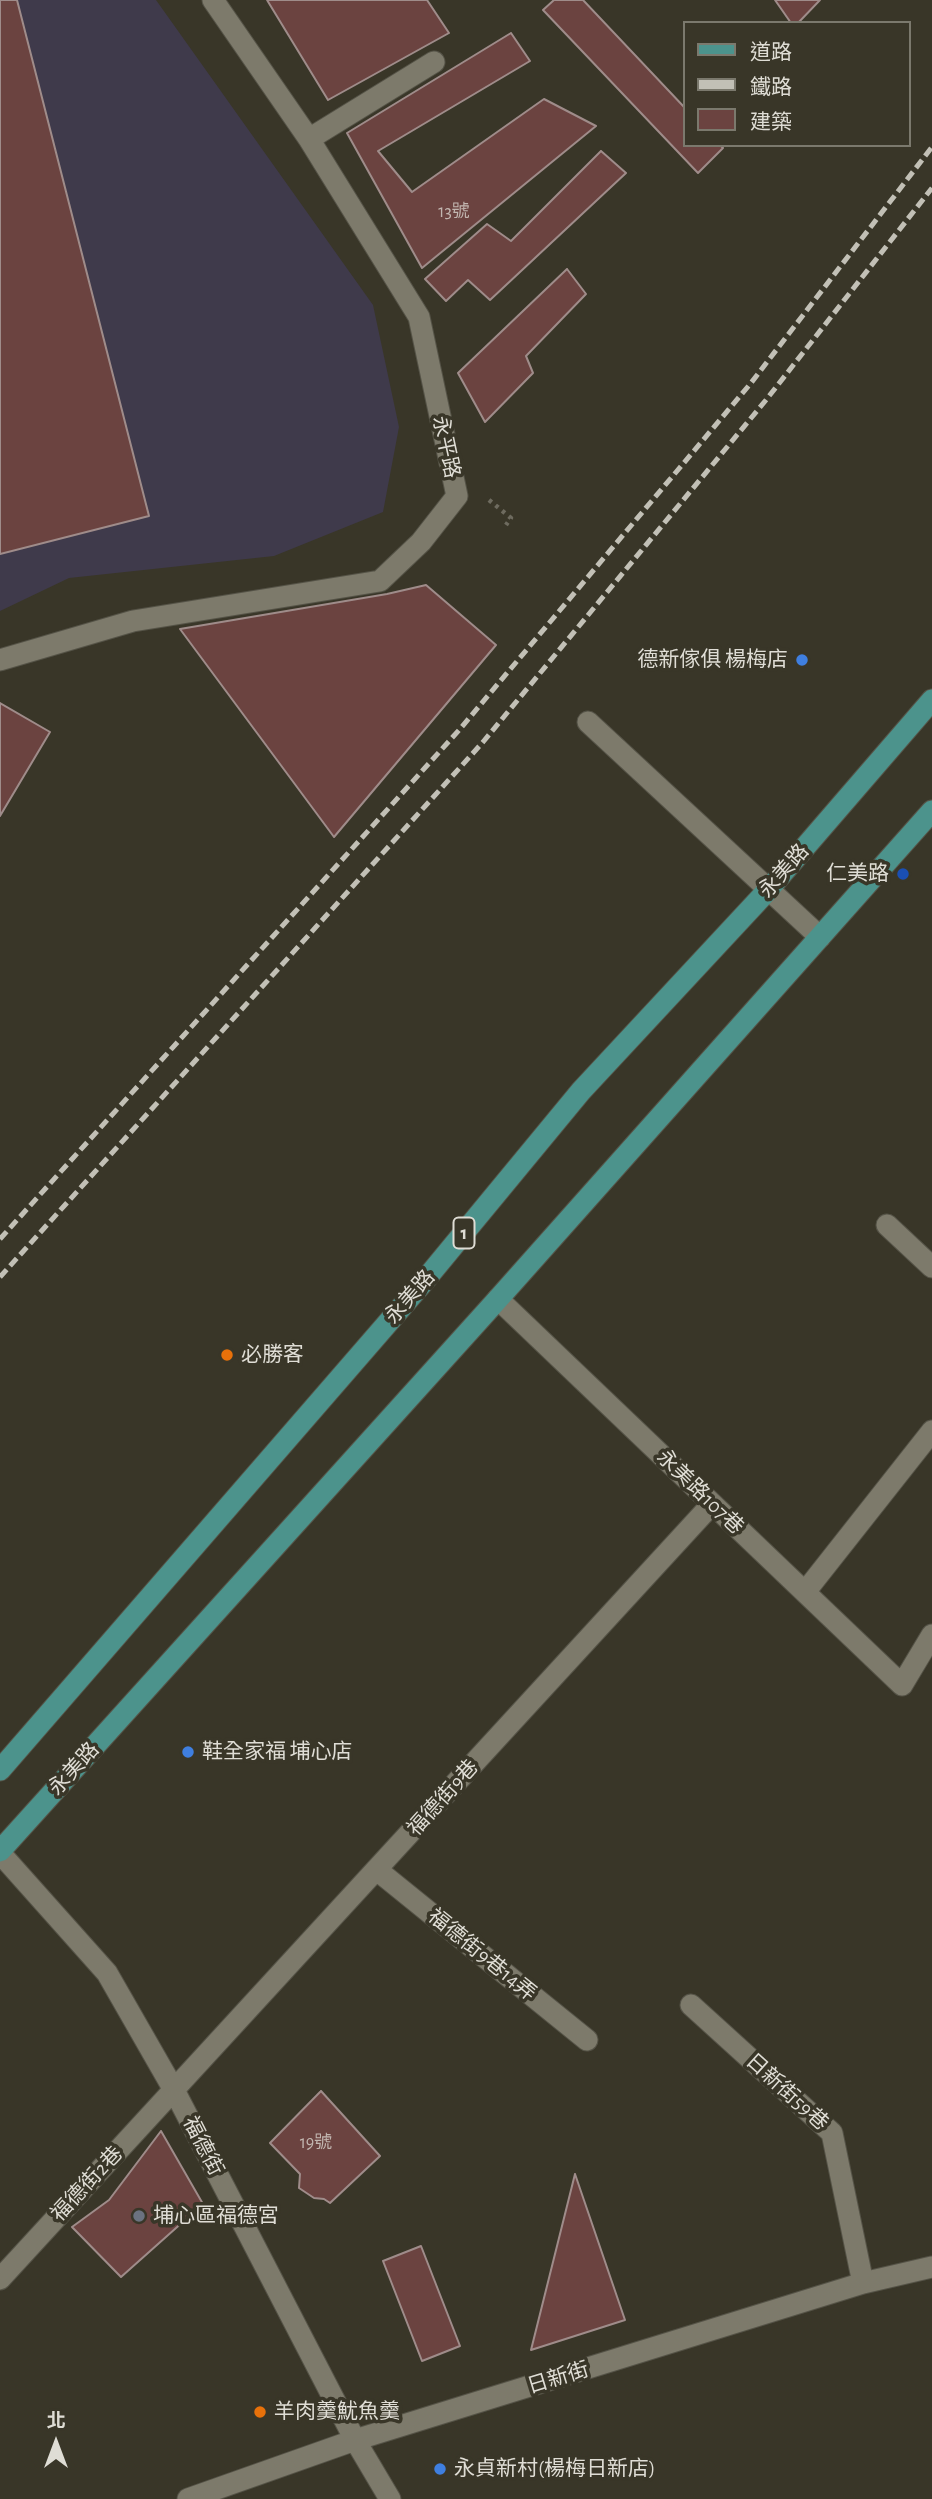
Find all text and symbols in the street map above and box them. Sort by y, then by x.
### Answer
legend [684,21,911,147]
text: 道路 [750,42,792,63]
text: 鐵路 [750,77,792,98]
text: 建築 [750,112,792,133]
house number: 13號 [438,201,470,223]
street label: 永平路 [427,414,465,480]
place label: 德新傢俱 楊梅店 [638,647,788,673]
marker: 德新傢俱 楊梅店 [794,652,810,668]
street label: 永美路 [754,839,814,903]
place label: 仁美路 [826,861,889,887]
marker: 仁美路 [895,866,911,882]
road number: 1 [454,1218,475,1248]
street label: 永美路 [380,1265,440,1329]
place label: 必勝客 [241,1342,304,1368]
marker: 必勝客 [219,1347,235,1363]
street label: 永美路107巷 [651,1444,749,1540]
street label: 永美路 [44,1737,104,1801]
place label: 鞋全家福 埔心店 [202,1739,352,1765]
marker: 鞋全家福 埔心店 [180,1744,196,1760]
street label: 福德街9巷 [402,1755,484,1841]
street label: 福德街9巷14弄 [423,1904,541,2006]
street label: 日新街59巷 [740,2048,834,2136]
street label: 福德街 [177,2112,229,2180]
house number: 19號 [300,2132,332,2154]
street label: 福德街2巷 [46,2141,128,2227]
place label: 埔心區福德宮 [153,2203,279,2229]
marker: 埔心區福德宮 [131,2208,147,2224]
street label: 日新街 [524,2357,592,2399]
place label: 羊肉羹魷魚羹 [274,2399,400,2425]
marker: 羊肉羹魷魚羹 [252,2404,268,2420]
north arrow [21,2408,91,2478]
text: 北 [46,2412,66,2431]
place label: 永貞新村(楊梅日新店) [454,2456,655,2482]
marker: 永貞新村(楊梅日新店) [432,2461,448,2477]

